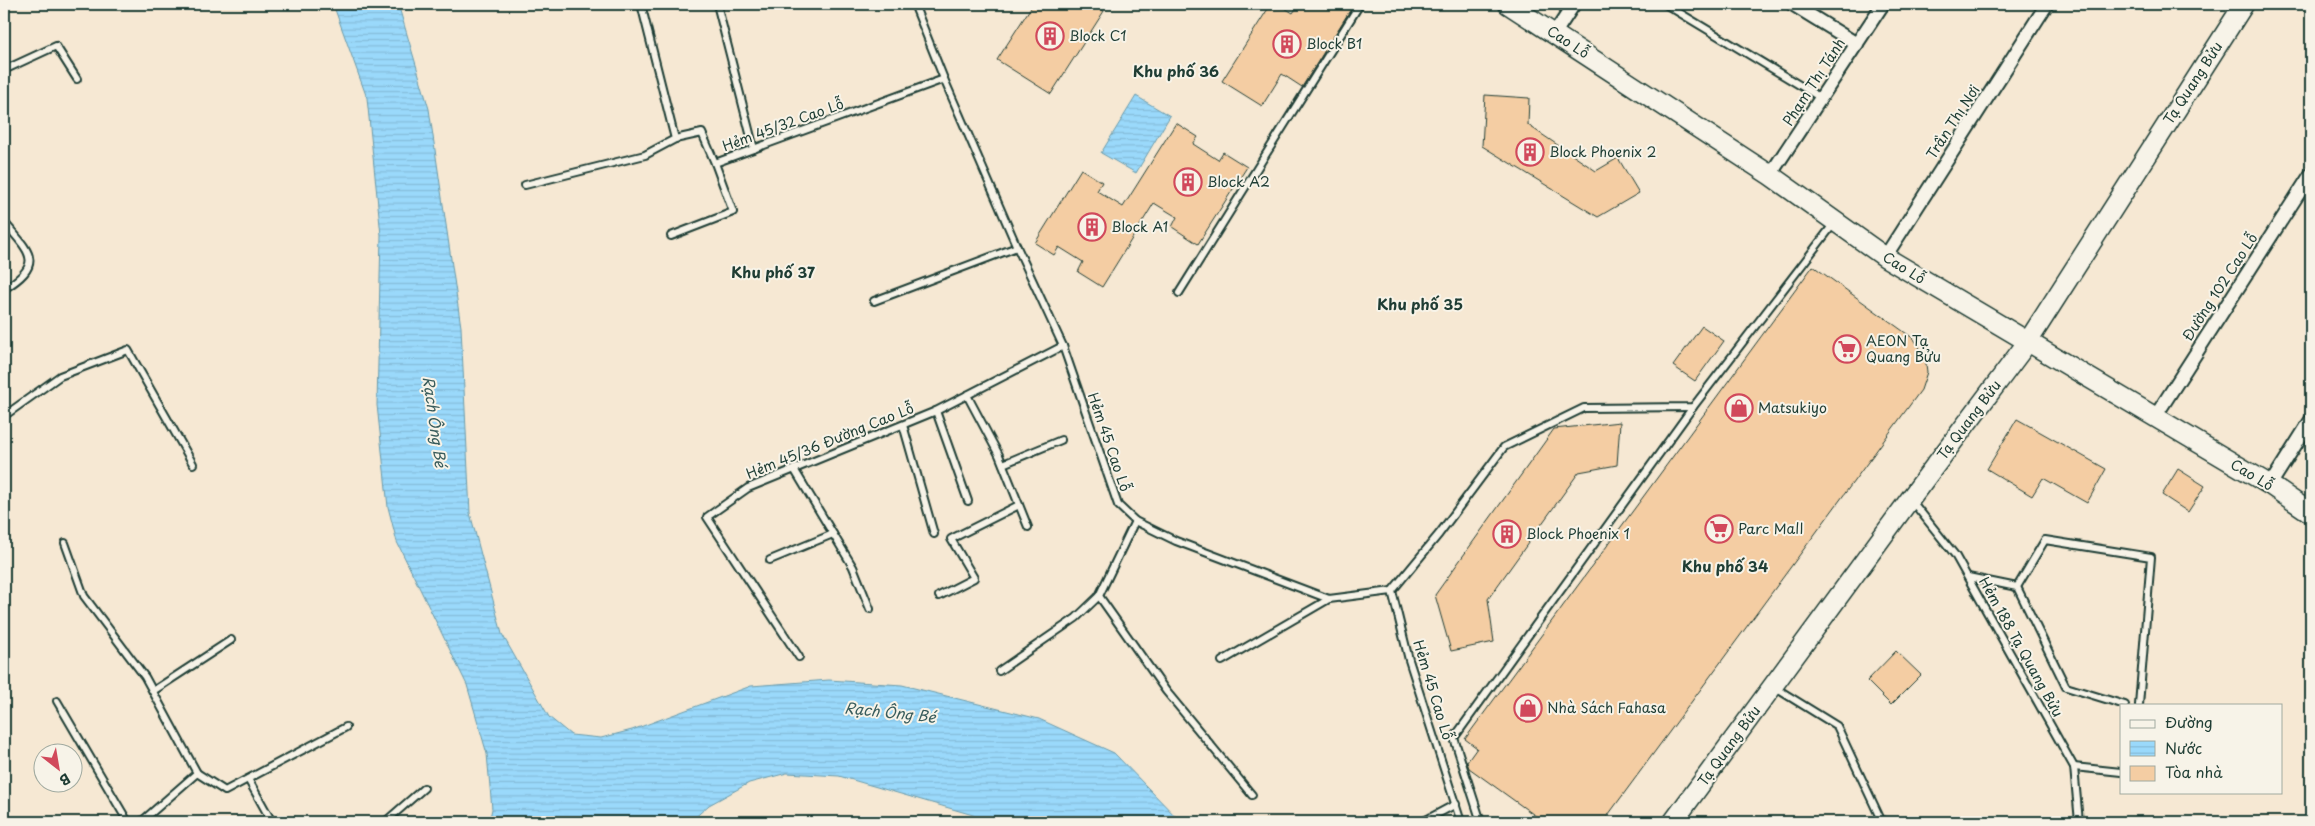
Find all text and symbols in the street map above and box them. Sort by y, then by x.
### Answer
street label: Cao Lỗ [1543,20,1594,63]
building icon: Block C1 [1035,21,1065,51]
place label: Block C1 [1069,25,1126,46]
building icon: Block B1 [1272,29,1302,59]
place label: Block B1 [1306,33,1362,54]
street label: Phạm Thị Tánh [1777,34,1850,130]
street label: Tạ Quang Bửu [2158,37,2227,128]
district label: Khu phố 36 [1133,59,1219,82]
street label: Trần Thị Nơi [1921,80,1985,163]
street label: Hẻm 45/32 Cao Lỗ [719,93,847,156]
building icon: Block Phoenix 2 [1515,137,1545,167]
place label: Block Phoenix 2 [1549,141,1656,162]
building icon: Block A2 [1173,167,1203,197]
place label: Block A2 [1207,171,1270,192]
building icon: Block A1 [1077,212,1107,242]
place label: Block A1 [1111,216,1168,237]
street label: Đường 102 Cao Lỗ [2177,229,2262,345]
street label: Cao Lỗ [1879,246,1930,289]
district label: Khu phố 37 [731,260,815,283]
district label: Khu phố 35 [1377,292,1463,315]
place label: AEON Tạ Quang Bửu [1866,330,1941,367]
supermarket icon: AEON Tạ Quang Bửu [1832,334,1862,364]
water label: Rạch Ông Bé [418,375,454,471]
street label: Tạ Quang Bửu [1932,375,2006,464]
street label: Hẻm 45 Cao Lỗ [1083,390,1136,494]
shop icon: Matsukiyo [1724,393,1754,423]
street label: Hẻm 45/36 Đường Cao Lỗ [743,397,917,484]
place label: Matsukiyo [1758,397,1827,418]
street label: Cao Lỗ [2227,454,2278,496]
supermarket icon: Parc Mall [1704,514,1734,544]
place label: Parc Mall [1738,518,1803,539]
building icon: Block Phoenix 1 [1492,519,1522,549]
place label: Block Phoenix 1 [1526,523,1630,544]
district label: Khu phố 34 [1682,554,1768,577]
street label: Hẻm 188 Tạ Quang Bửu [1974,573,2069,721]
street label: Hẻm 45 Cao Lỗ [1408,637,1459,743]
shop icon: Nhà Sách Fahasa [1513,693,1543,723]
water label: Rạch Ông Bé [843,695,939,728]
place label: Nhà Sách Fahasa [1547,697,1666,718]
street label: Tạ Quang Bửu [1692,701,1765,790]
legend [2120,704,2282,794]
text: Đường [2165,710,2213,733]
text: Nước [2165,736,2202,759]
north arrow [32,744,82,794]
text: Tòa nhà [2165,760,2223,783]
text: B [55,768,74,791]

